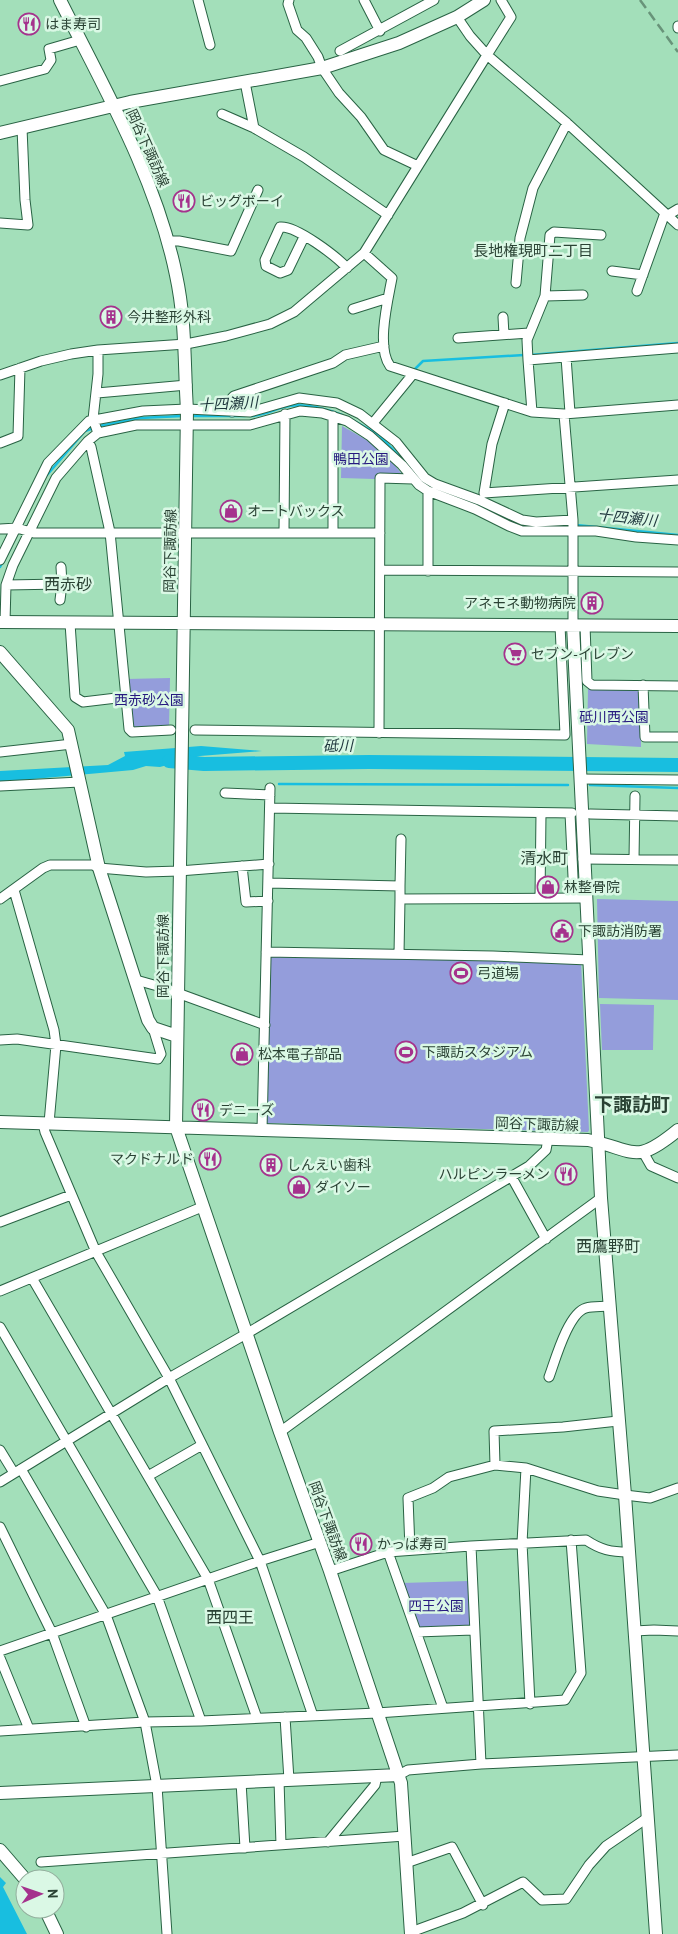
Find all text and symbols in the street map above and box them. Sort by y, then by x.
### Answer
restaurant icon: はま寿司 [17,12,41,36]
place label: はま寿司 [45,15,101,33]
street label: 岡谷下諏訪線 [123,106,173,190]
restaurant icon: ビッグボーイ [172,189,196,213]
place label: ビッグボーイ [200,192,284,210]
district label: 長地権現町二丁目 [473,241,593,260]
building icon: 今井整形外科 [99,305,123,329]
place label: 今井整形外科 [127,308,211,326]
water label: 十四瀬川 [198,392,260,415]
park label: 鴨田公園 [333,450,389,468]
shop icon: オートバックス [219,499,243,523]
place label: オートバックス [247,502,345,520]
water label: 十四瀬川 [596,505,660,530]
street label: 岡谷下諏訪線 [160,509,180,593]
district label: 西赤砂 [44,574,92,594]
building icon: アネモネ動物病院 [580,591,604,615]
place label: アネモネ動物病院 [464,594,576,612]
supermarket icon: セブン-イレブン [503,642,527,666]
place label: セブン-イレブン [531,645,634,663]
park label: 西赤砂公園 [114,691,184,709]
park label: 砥川西公園 [579,708,649,726]
water label: 砥川 [323,736,355,755]
district label: 清水町 [520,848,568,868]
shop icon: 林整骨院 [536,875,560,899]
place label: 林整骨院 [564,878,620,896]
street label: 岡谷下諏訪線 [154,914,172,998]
public building icon: 下諏訪消防署 [550,919,574,943]
place label: 下諏訪消防署 [578,922,662,940]
sports icon: 弓道場 [449,961,473,985]
place label: 弓道場 [477,964,519,982]
sports icon: 下諏訪スタジアム [394,1040,418,1064]
shop icon: 松本電子部品 [230,1042,254,1066]
place label: 下諏訪スタジアム [422,1043,533,1061]
place label: 松本電子部品 [258,1045,342,1063]
district label: 下諏訪町 [594,1092,670,1116]
restaurant icon: デニーズ [191,1098,215,1122]
place label: デニーズ [219,1101,274,1119]
street label: 岡谷下諏訪線 [495,1114,579,1134]
restaurant icon: マクドナルド [198,1147,222,1171]
place label: マクドナルド [110,1150,194,1168]
building icon: しんえい歯科 [259,1153,283,1177]
place label: しんえい歯科 [287,1156,371,1174]
restaurant icon: ハルピンラーメン [554,1162,578,1186]
place label: ハルピンラーメン [439,1165,550,1183]
shop icon: ダイソー [287,1175,311,1199]
place label: ダイソー [315,1178,371,1196]
district label: 西鷹野町 [576,1236,640,1256]
street label: 岡谷下諏訪線 [305,1478,351,1564]
restaurant icon: かっぱ寿司 [349,1532,373,1556]
place label: かっぱ寿司 [377,1535,447,1553]
park label: 四王公園 [408,1597,464,1615]
district label: 西四王 [206,1607,254,1627]
north arrow [15,1869,65,1919]
text: N [44,1889,62,1898]

